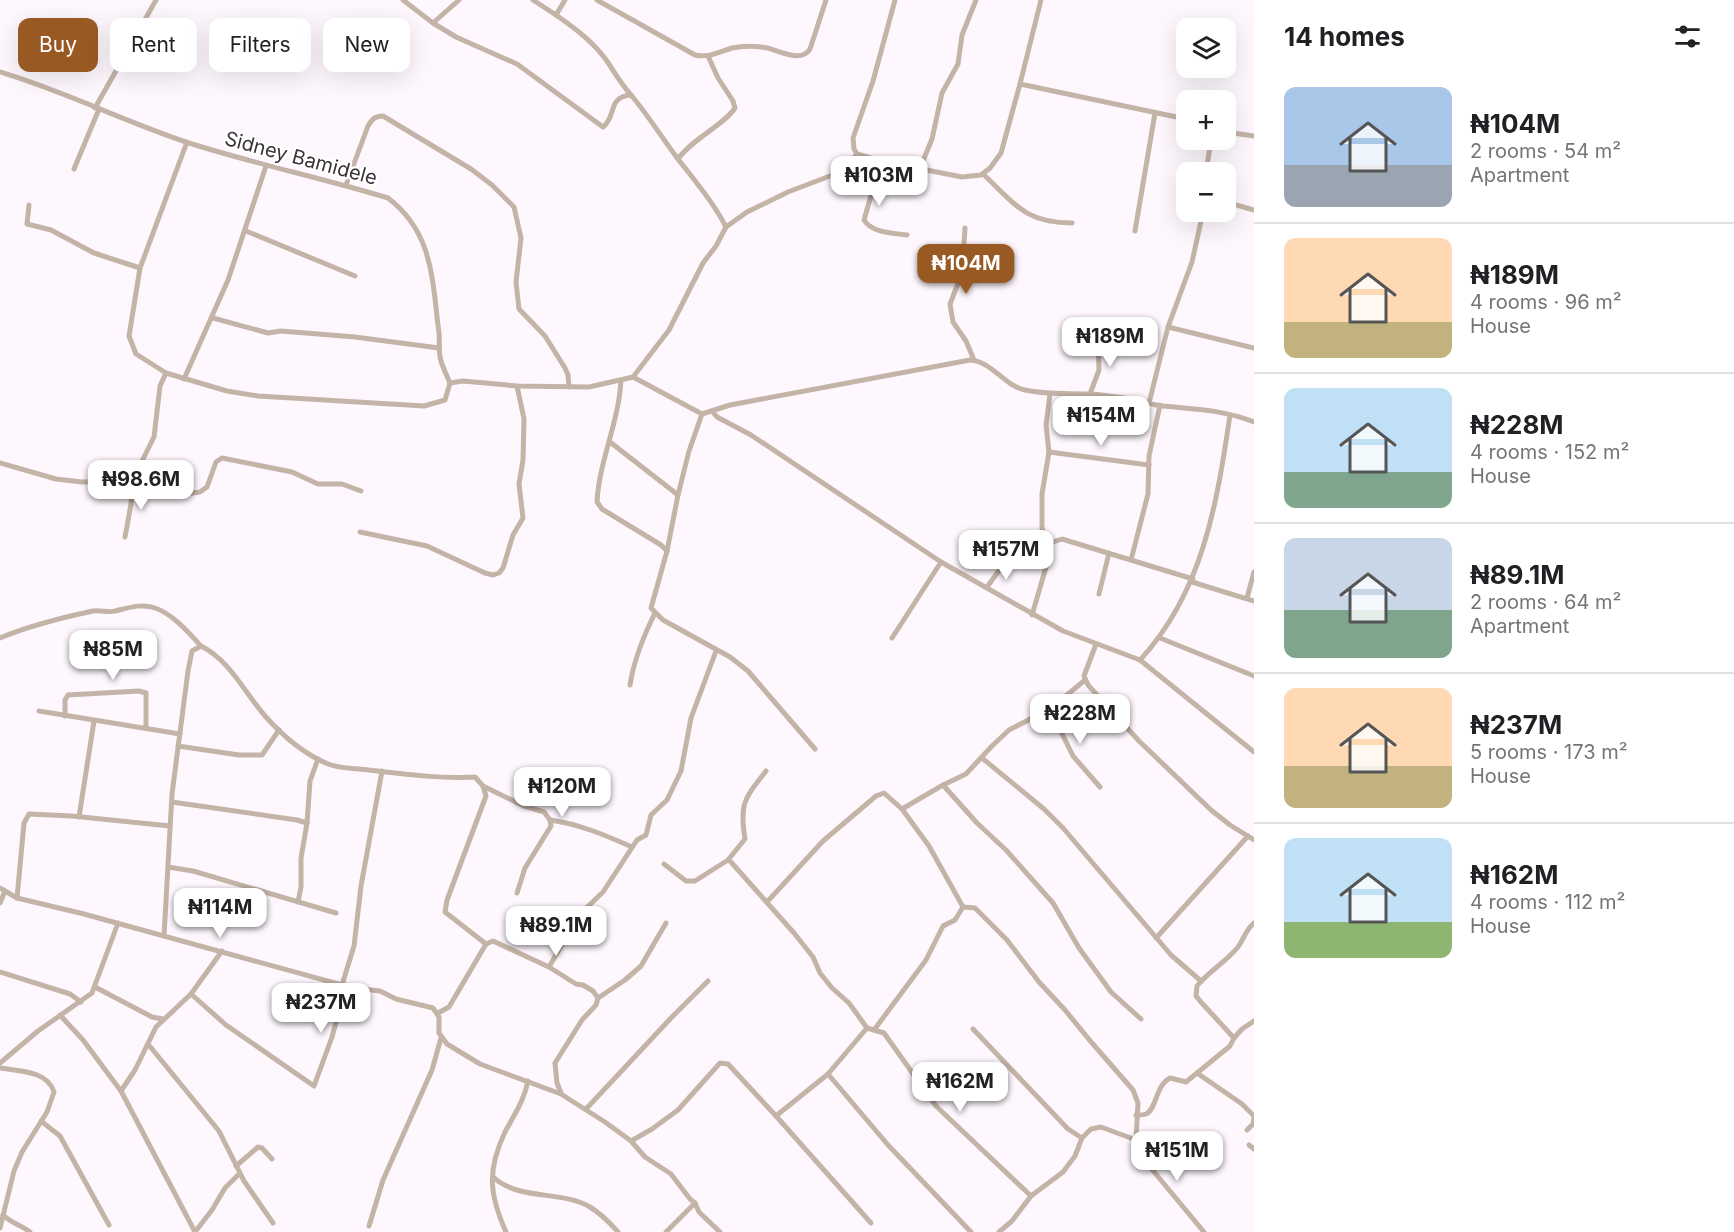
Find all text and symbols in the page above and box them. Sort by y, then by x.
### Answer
chip: Buy [18,18,98,72]
chip: Rent [110,18,197,72]
chip: Filters [209,18,311,72]
chip: New [323,18,410,72]
map controls [1176,18,1236,222]
button: layers [1176,18,1236,78]
icon: filters [1671,20,1704,53]
text: 14 homes [1284,21,1405,52]
button: + [1176,90,1236,150]
text: ₦104M [1470,108,1560,139]
icon: home [1332,111,1404,183]
street label: Sidney Bamidele [222,126,380,190]
text: 2 rooms · 54 m² [1470,139,1621,163]
pin: ₦103M [837,156,921,207]
button: − [1176,162,1236,222]
text: ₦103M [845,163,913,187]
text: Apartment [1470,163,1569,187]
pin: ₦104M [924,244,1008,295]
text: ₦104M [931,251,1001,275]
text: ₦189M [1470,259,1559,290]
icon: home [1332,262,1404,334]
text: 4 rooms · 96 m² [1470,290,1622,314]
text: House [1470,314,1531,338]
pin: ₦189M [1068,317,1152,368]
text: ₦189M [1076,324,1144,348]
pin: ₦154M [1059,396,1143,447]
text: ₦154M [1067,403,1135,427]
text: ₦228M [1470,409,1564,440]
icon: home [1332,412,1404,484]
text: 4 rooms · 152 m² [1470,440,1629,464]
pin: ₦98.6M [92,460,190,511]
text: House [1470,464,1531,488]
text: ₦98.6M [102,467,180,491]
pin: ₦157M [964,530,1048,581]
text: ₦157M [973,537,1039,561]
text: ₦89.1M [1470,559,1565,590]
icon: home [1332,562,1404,634]
text: 2 rooms · 64 m² [1470,590,1621,614]
text: Apartment [1470,614,1569,638]
pin: ₦85M [77,630,149,681]
text: ₦85M [83,637,143,661]
pin: ₦228M [1038,694,1122,745]
text: ₦228M [1044,701,1116,725]
text: ₦237M [1470,709,1562,740]
icon: home [1332,712,1404,784]
text: 5 rooms · 173 m² [1470,740,1628,764]
text: House [1470,764,1531,788]
pin: ₦120M [520,767,604,818]
text: ₦120M [528,774,596,798]
text: ₦162M [1470,859,1558,890]
icon: home [1332,862,1404,934]
pin: ₦114M [178,888,262,939]
text: 4 rooms · 112 m² [1470,890,1625,914]
text: ₦114M [188,895,252,919]
pin: ₦89.1M [507,906,605,957]
text: ₦89.1M [520,913,592,937]
text: House [1470,914,1531,938]
pin: ₦237M [279,983,363,1034]
text: ₦237M [286,990,356,1014]
pin: ₦162M [918,1062,1002,1113]
text: ₦162M [926,1069,994,1093]
pin: ₦151M [1135,1131,1219,1182]
text: ₦151M [1145,1138,1209,1162]

